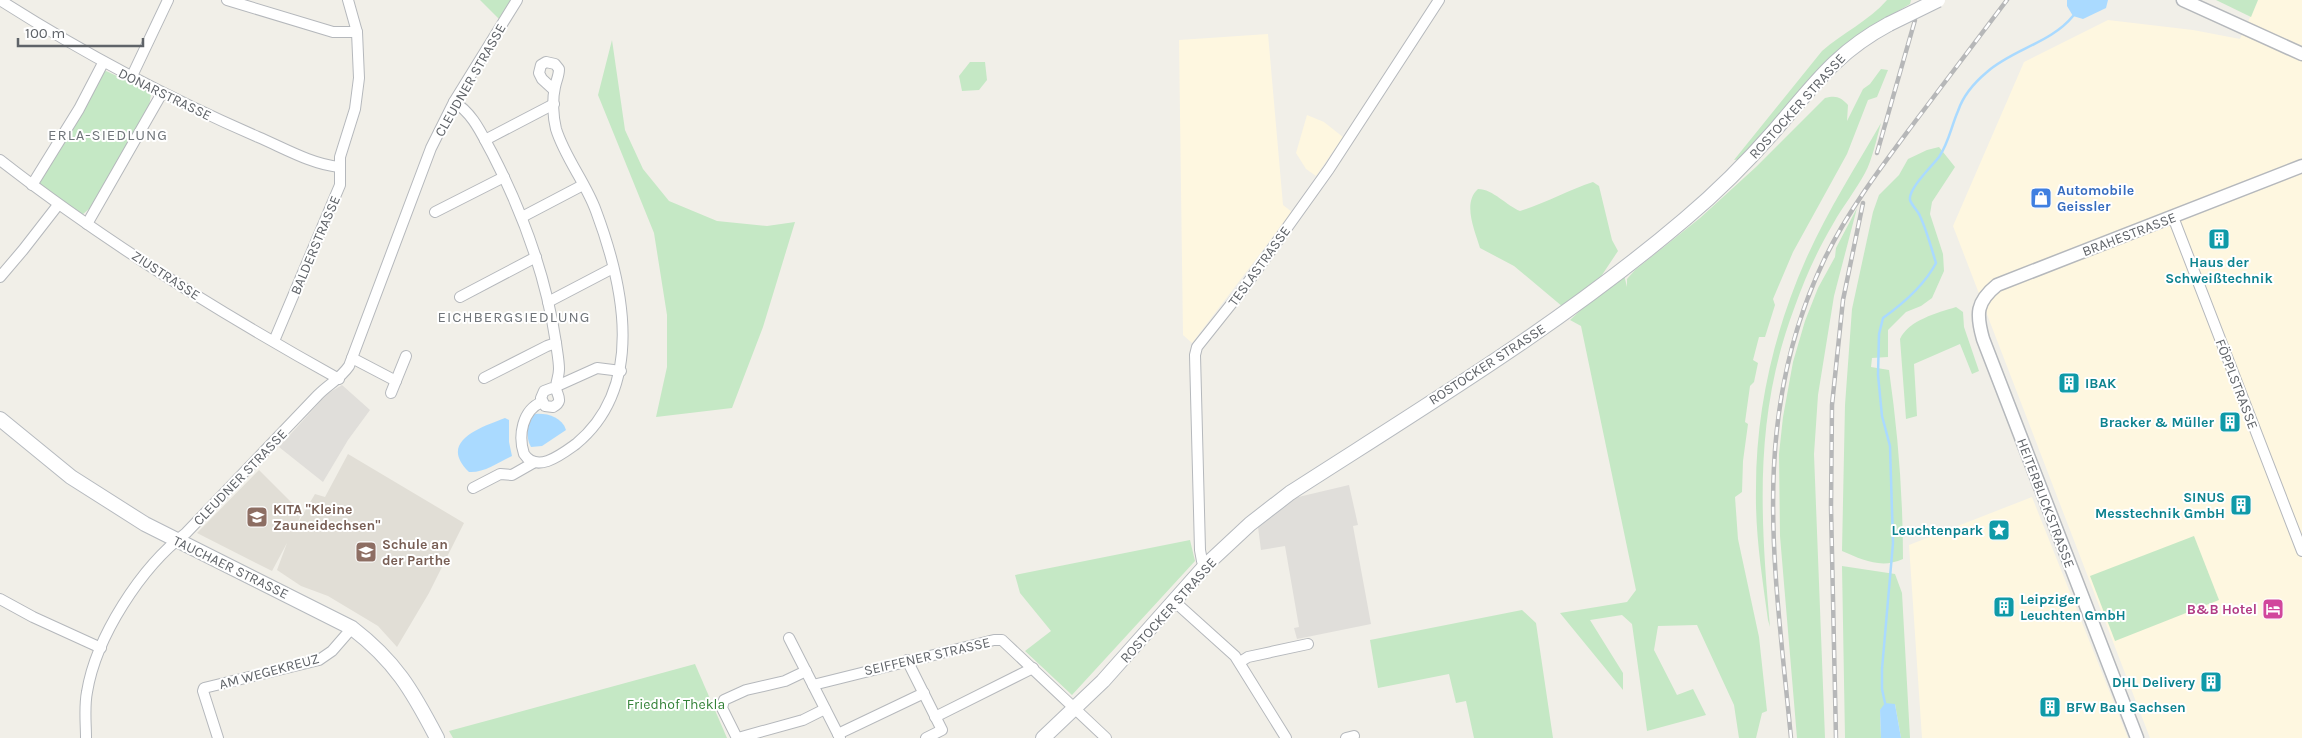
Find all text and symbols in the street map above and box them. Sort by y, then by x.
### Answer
scale bar [18,15,142,47]
street label: CLEUDNER STRASSE [431,21,510,140]
text: 100 m [25,24,65,42]
street label: ROSTOCKER STRASSE [1746,50,1849,163]
street label: DONARSTRASSE [116,65,214,124]
district label: ERLA-SIEDLUNG [48,126,168,144]
place label: Automobile Geissler [2057,182,2134,215]
shop icon: Automobile Geissler [2029,186,2053,210]
street label: BALDERSTRASSE [287,193,344,297]
street label: BRAHESTRASSE [2080,209,2179,260]
street label: TESLASTRASSE [1225,223,1294,310]
building icon: Haus der Schweißtechnik [2207,227,2231,251]
street label: ZIUSTRASSE [128,247,203,304]
place label: Haus der Schweißtechnik [2165,254,2273,287]
district label: EICHBERGSIEDLUNG [438,308,590,326]
street label: ROSTOCKER STRASSE [1426,320,1549,409]
street label: FÖPPLSTRASSE [2212,337,2262,432]
building icon: IBAK [2057,371,2081,395]
place label: IBAK [2085,375,2117,392]
building icon: Bracker & Müller [2218,410,2242,434]
place label: Bracker & Müller [2100,414,2215,431]
street label: CLEUDNER STRASSE [190,426,291,529]
street label: HEITERBLICKSTRASSE [2013,436,2078,571]
place label: SINUS Messtechnik GmbH [2095,489,2225,522]
building icon: SINUS Messtechnik GmbH [2229,493,2253,517]
place label: KITA "Kleine Zauneidechsen" [273,501,381,534]
school or university icon: KITA "Kleine Zauneidechsen" [245,505,269,529]
place icon: Leuchtenpark [1987,518,2011,542]
place label: Leuchtenpark [1892,522,1984,539]
street label: TAUCHAER STRASSE [170,532,291,603]
place label: Schule an der Parthe [382,536,451,569]
school or university icon: Schule an der Parthe [354,540,378,564]
street label: ROSTOCKER STRASSE [1117,554,1220,667]
place label: Leipziger Leuchten GmbH [2020,591,2126,624]
building icon: Leipziger Leuchten GmbH [1992,595,2016,619]
hotel icon: B&B Hotel [2261,597,2285,621]
place label: B&B Hotel [2187,601,2257,618]
street label: SEIFFENER STRASSE [862,634,992,679]
street label: AM WEGEKREUZ [217,650,321,693]
building icon: DHL Delivery [2199,670,2223,694]
place label: DHL Delivery [2112,674,2195,691]
building icon: BFW Bau Sachsen [2038,695,2062,719]
park label: Friedhof Thekla [627,696,725,713]
place label: BFW Bau Sachsen [2066,699,2186,716]

